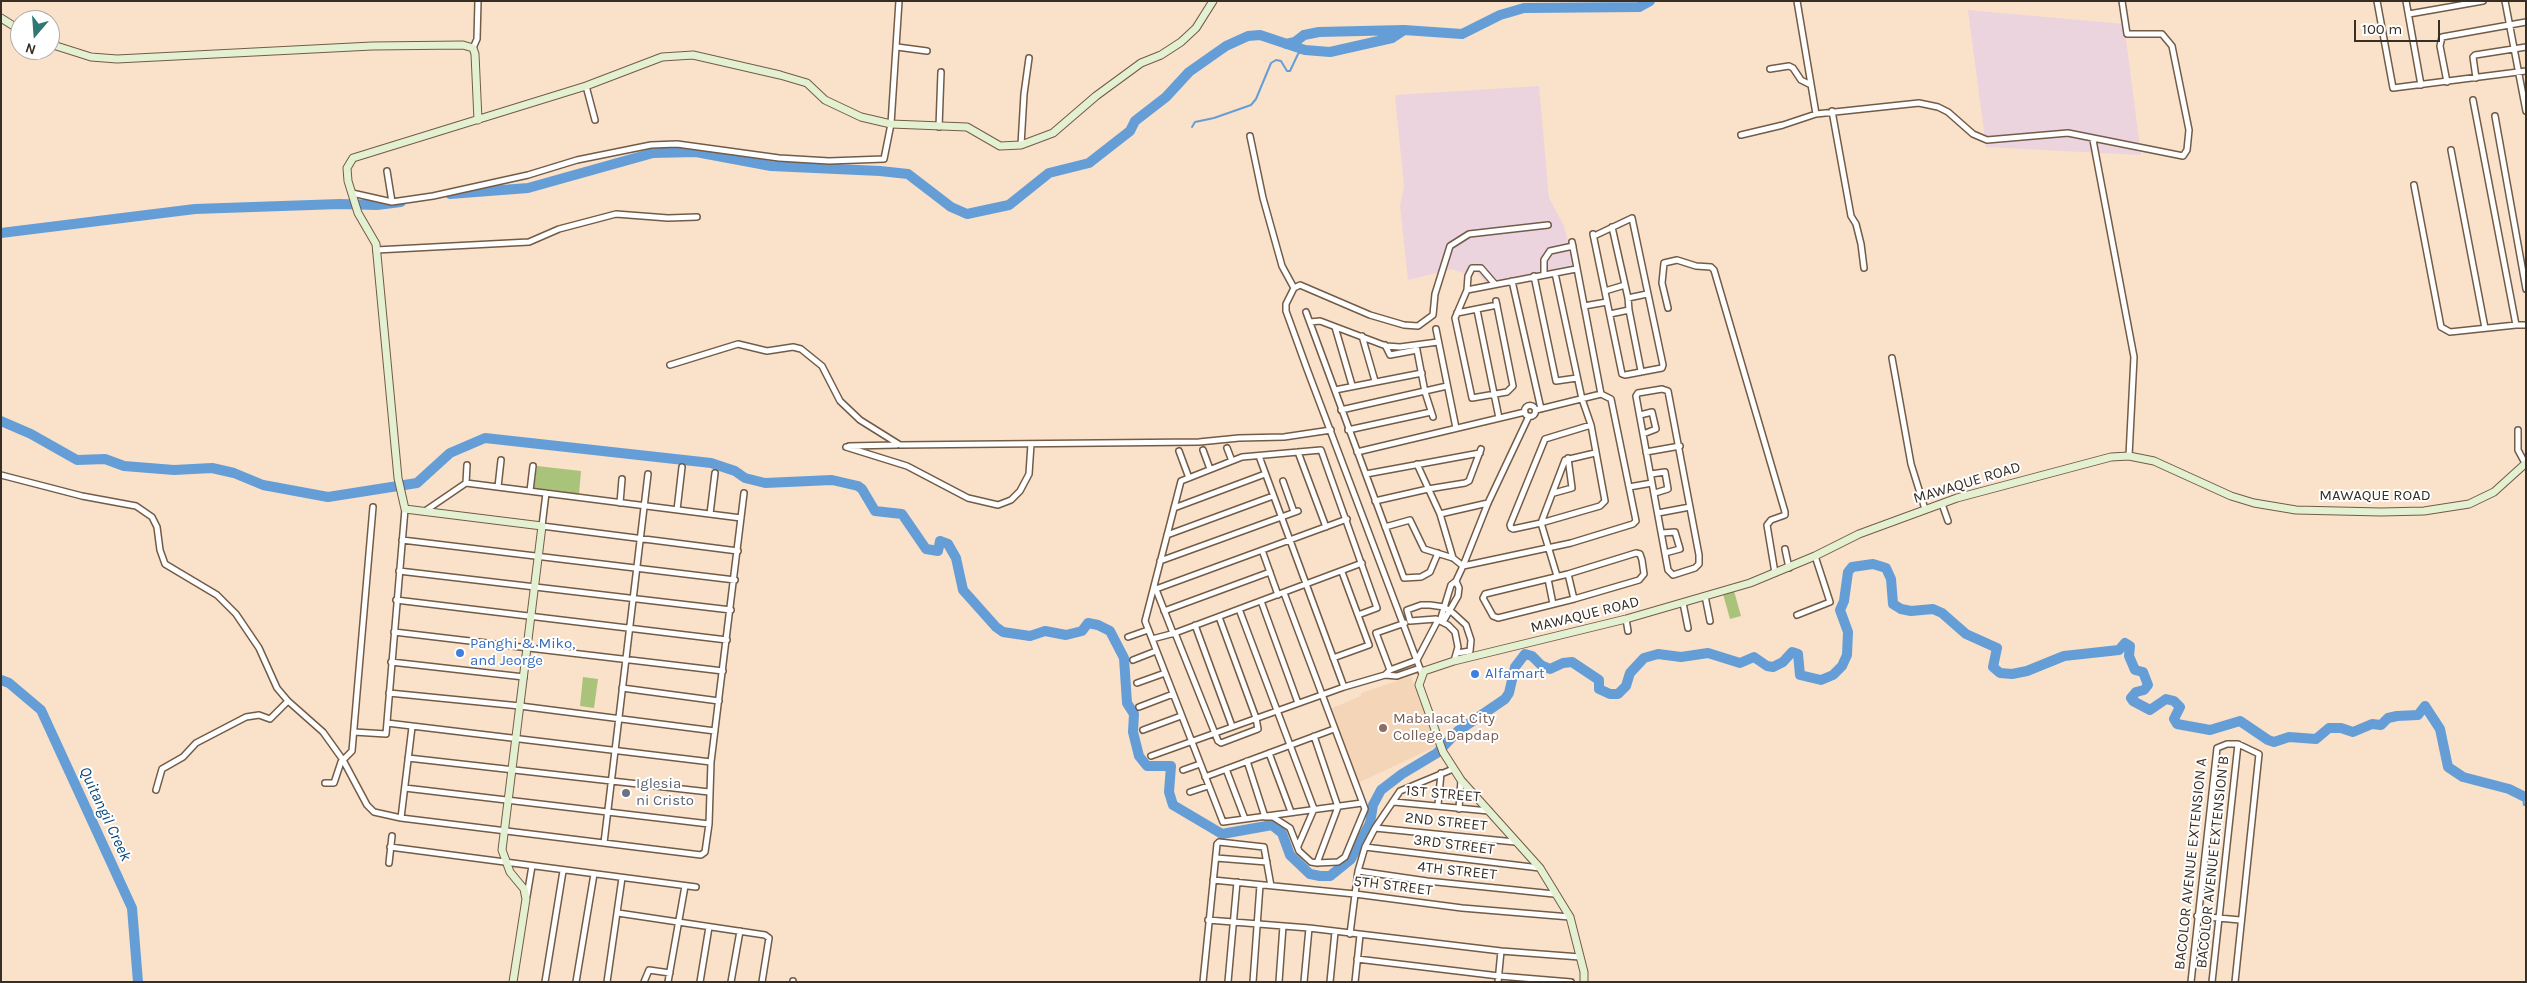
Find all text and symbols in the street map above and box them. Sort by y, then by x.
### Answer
north arrow [10,10,60,60]
scale bar [2357,10,2443,42]
text: 100 m [2362,20,2402,38]
text: N [23,39,38,58]
street label: MAWAQUE ROAD [1911,458,2023,508]
street label: MAWAQUE ROAD [2319,487,2431,505]
street label: MAWAQUE ROAD [1529,593,1641,637]
place label: Panghi & Miko, and Jeorge [470,635,575,670]
marker: Panghi & Miko, and Jeorge [454,647,466,659]
place label: Alfamart [1485,665,1545,683]
marker: Alfamart [1469,668,1481,680]
place label: Mabalacat City College Dapdap [1393,710,1499,745]
marker: Mabalacat City College Dapdap [1377,722,1389,734]
street label: BACOLOR AVENUE EXTENSION B [2193,755,2233,969]
street label: BACOLOR AVENUE EXTENSION A [2171,757,2211,971]
water label: Quitangil Creek [75,764,135,864]
place label: Iglesia ni Cristo [636,775,694,810]
street label: 1ST STREET [1405,782,1481,806]
marker: Iglesia ni Cristo [620,787,632,799]
street label: 2ND STREET [1404,809,1488,835]
street label: 3RD STREET [1412,831,1496,859]
street label: 4TH STREET [1416,858,1498,884]
street label: 5TH STREET [1352,872,1434,900]

